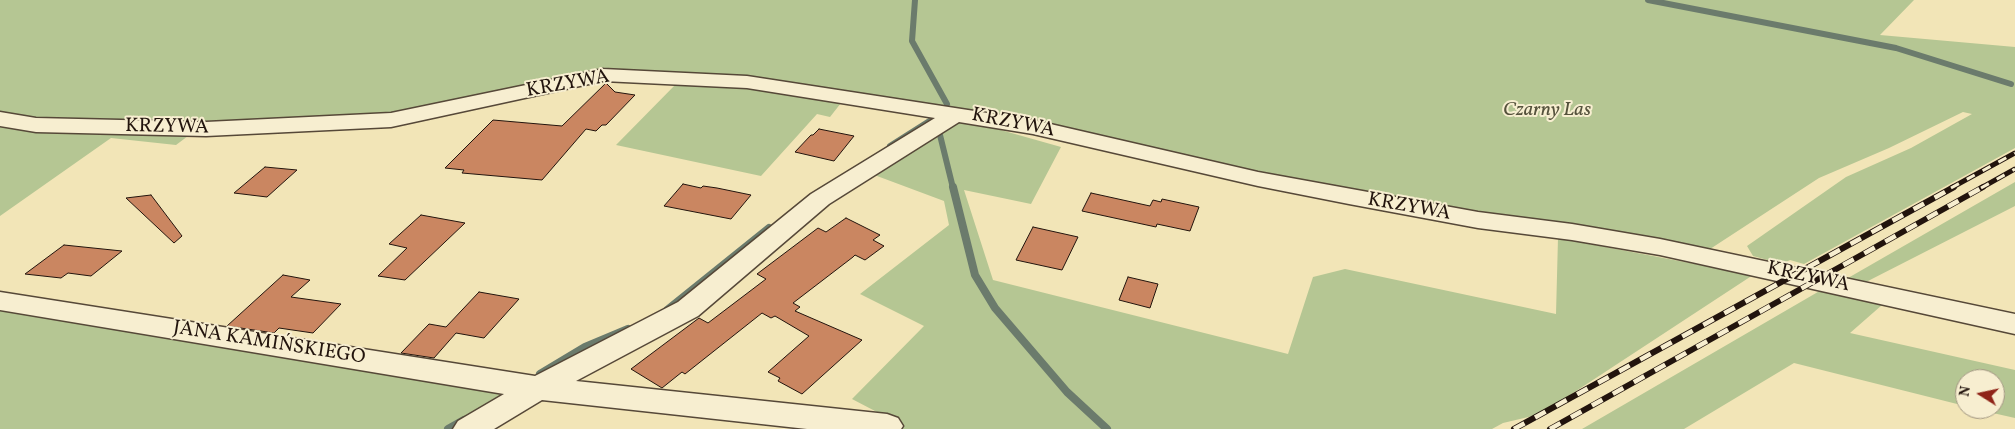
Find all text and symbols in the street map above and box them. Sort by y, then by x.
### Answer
street label: KRZYWA [525,66,611,104]
park label: Czarny Las [1503,99,1591,123]
street label: KRZYWA [969,104,1057,144]
street label: KRZYWA [125,115,209,141]
street label: KRZYWA [1366,189,1452,227]
street label: KRZYWA [1764,258,1852,298]
street label: JANA KAMIŃSKIEGO [171,317,367,371]
north arrow [1955,369,2005,419]
text: N [1955,385,1976,398]

